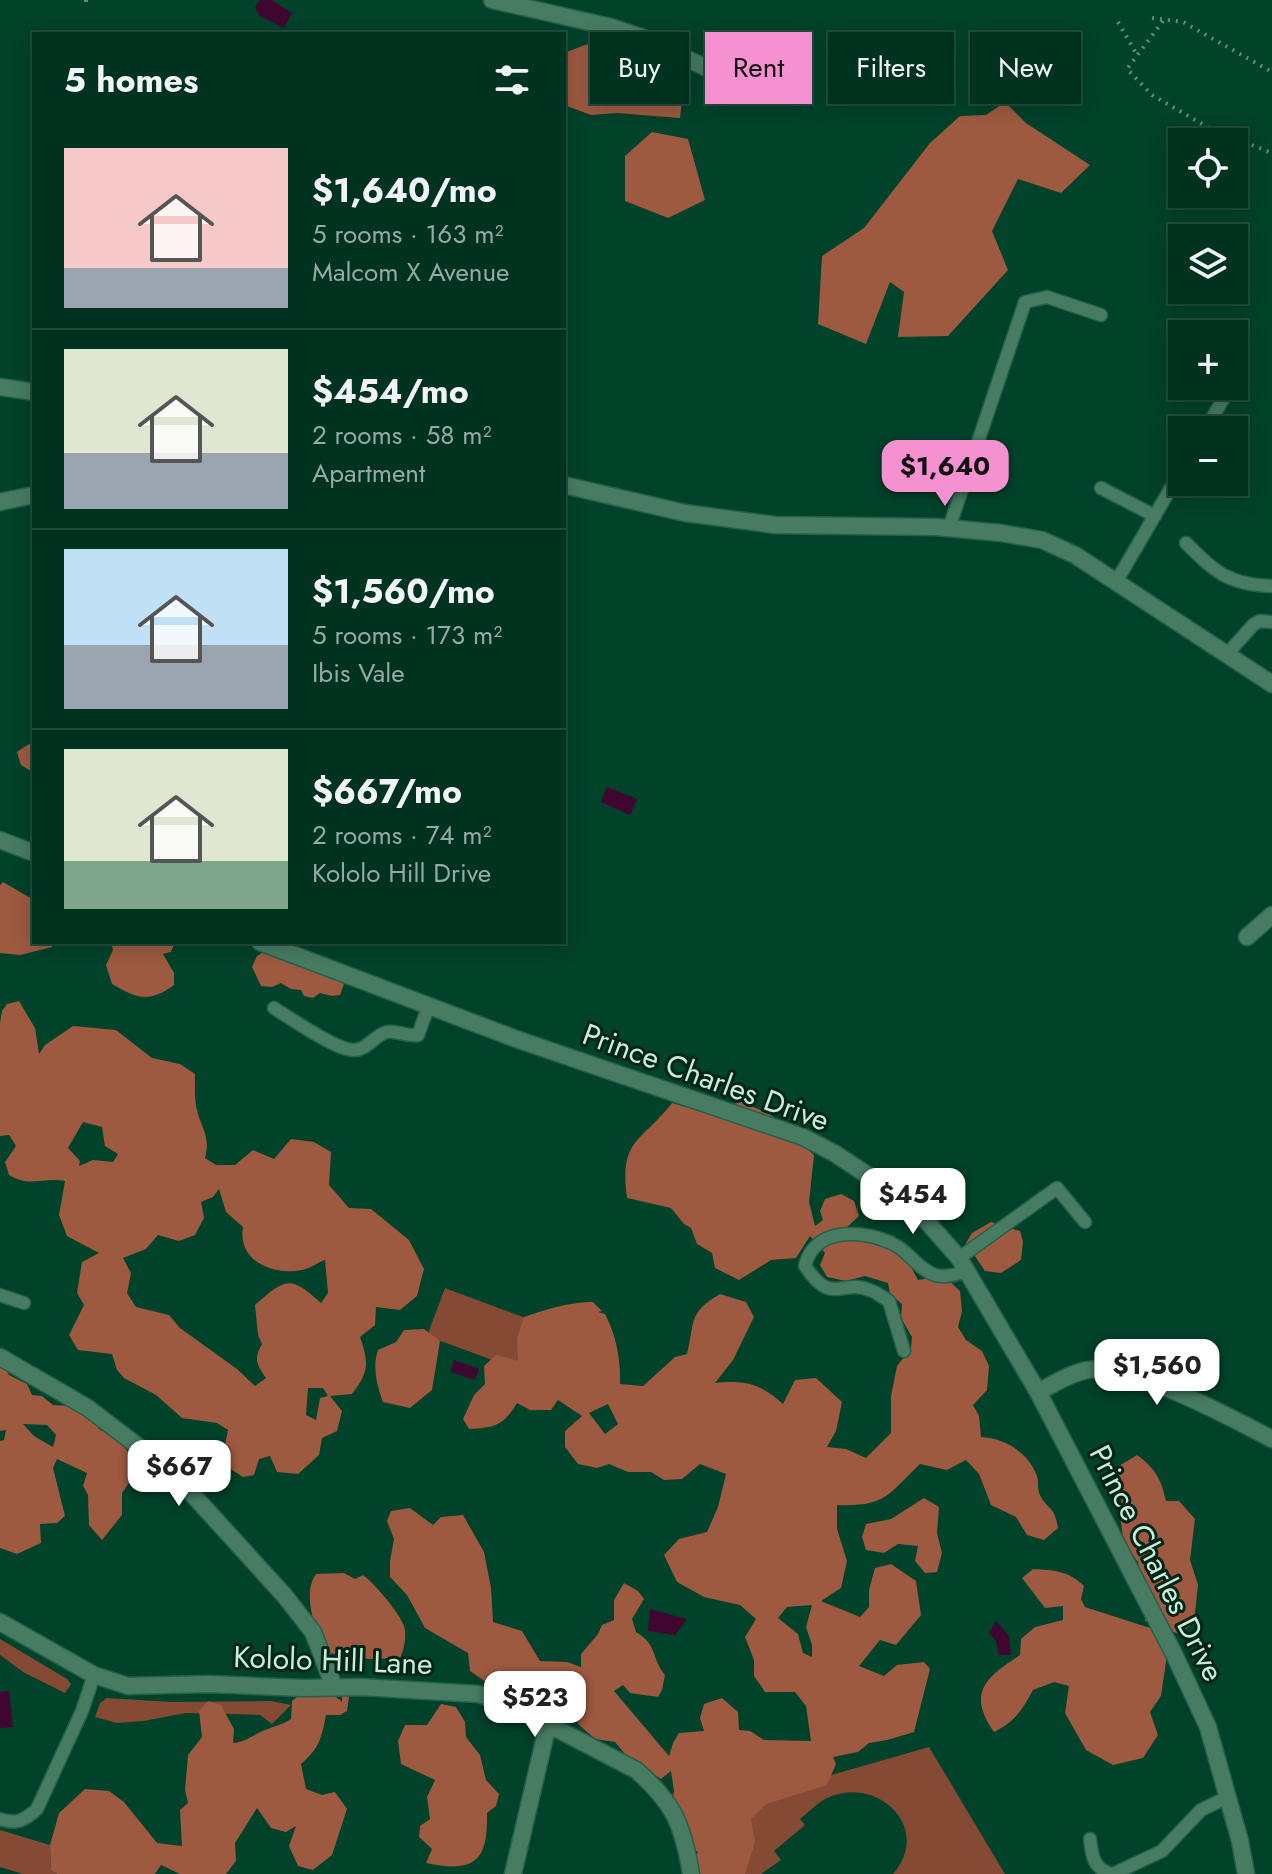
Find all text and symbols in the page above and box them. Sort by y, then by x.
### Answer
chip: Buy [590,32,689,104]
chip: Rent [705,32,812,104]
chip: Filters [828,32,954,104]
chip: New [970,32,1081,104]
text: 5 homes [64,56,198,105]
icon: filters [490,58,534,102]
map controls [1168,128,1248,496]
button: locate [1168,128,1248,208]
text: $1,640/mo [312,166,497,215]
icon: home [128,180,224,276]
text: 5 rooms · 163 m² [312,215,504,253]
button: layers [1168,224,1248,304]
text: Malcom X Avenue [312,253,509,291]
button: + [1168,320,1248,400]
text: $454/mo [312,367,469,416]
icon: home [128,381,224,477]
text: 2 rooms · 58 m² [312,416,492,454]
button: − [1168,416,1248,496]
pin: $1,640 [880,440,1010,508]
text: $1,640 [900,447,990,485]
text: Apartment [312,454,425,492]
text: $1,560/mo [312,567,495,616]
icon: home [128,581,224,677]
text: 5 rooms · 173 m² [312,616,502,654]
text: Ibis Vale [312,654,405,692]
text: $667/mo [312,767,462,816]
icon: home [128,781,224,877]
text: 2 rooms · 74 m² [312,816,492,854]
text: Kololo Hill Drive [312,854,491,892]
street label: Prince Charles Drive [577,1012,835,1142]
pin: $454 [866,1168,960,1236]
text: $454 [878,1175,948,1213]
pin: $1,560 [1092,1339,1222,1407]
text: $1,560 [1112,1346,1202,1384]
street label: Prince Charles Drive [1079,1438,1235,1688]
pin: $667 [132,1440,226,1508]
text: $667 [146,1447,212,1485]
street label: Kololo Hill Lane [233,1635,433,1685]
pin: $523 [488,1671,582,1739]
text: $523 [502,1678,568,1716]

